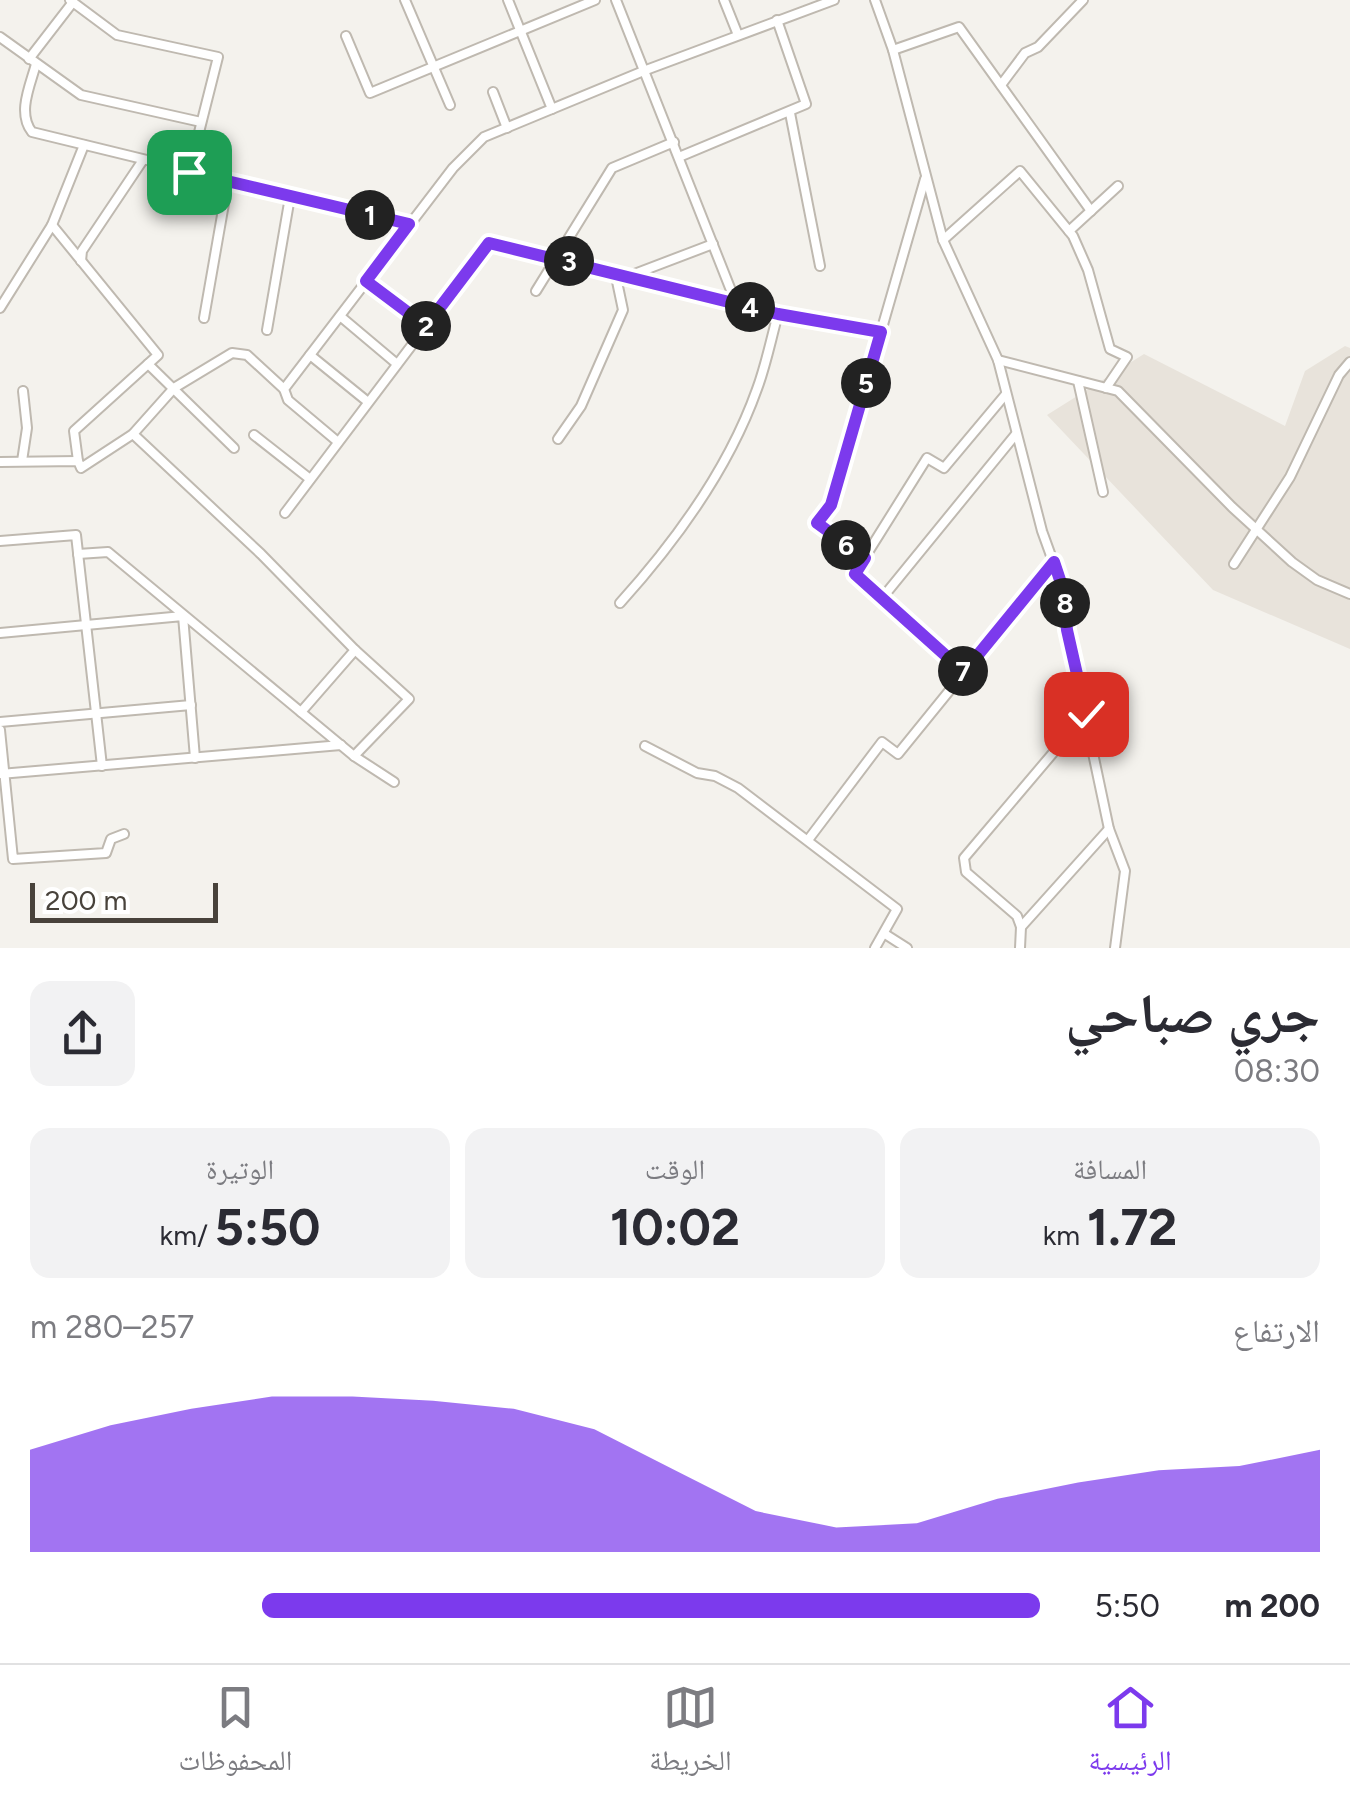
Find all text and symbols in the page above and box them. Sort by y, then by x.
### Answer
pin [147,130,232,215]
icon: arrive [162,145,217,200]
pin: 1 [345,190,395,240]
text: 1 [364,198,376,232]
pin: 3 [544,236,594,286]
text: 3 [561,244,577,278]
pin: 4 [725,282,775,332]
text: 4 [741,290,759,324]
pin: 2 [401,301,451,351]
text: 2 [418,309,434,343]
pin: 5 [841,358,891,408]
text: 5 [858,366,874,400]
pin: 6 [821,520,871,570]
text: 6 [838,528,854,562]
pin: 8 [1040,578,1090,628]
text: 8 [1056,586,1074,620]
pin: 7 [938,646,988,696]
text: 7 [955,654,971,688]
pin [1044,672,1129,757]
icon: check [1059,687,1114,742]
scale bar [30,878,218,923]
text: 200 m [45,883,127,917]
button: share [30,981,135,1086]
text: جري صباحي [1065,981,1320,1047]
text: 08:30 [1234,1052,1320,1090]
text: الوتيرة [206,1152,274,1186]
text: الوقت [645,1152,705,1186]
text: المسافة [1073,1152,1147,1186]
text: 5:50 [215,1197,320,1258]
text: 10:02 [610,1197,740,1258]
text: 1.72 [1087,1197,1177,1258]
text: /km [160,1218,215,1252]
text: km [1043,1218,1087,1252]
text: 257–280 m [30,1308,194,1346]
text: الارتفاع [1233,1312,1320,1350]
text: 5:50 [1095,1587,1160,1625]
text: 200 m [1224,1587,1320,1625]
tab: المحفوظات [178,1680,292,1788]
tab: الخريطة [649,1680,732,1788]
tab: الرئيسية [1089,1680,1172,1788]

